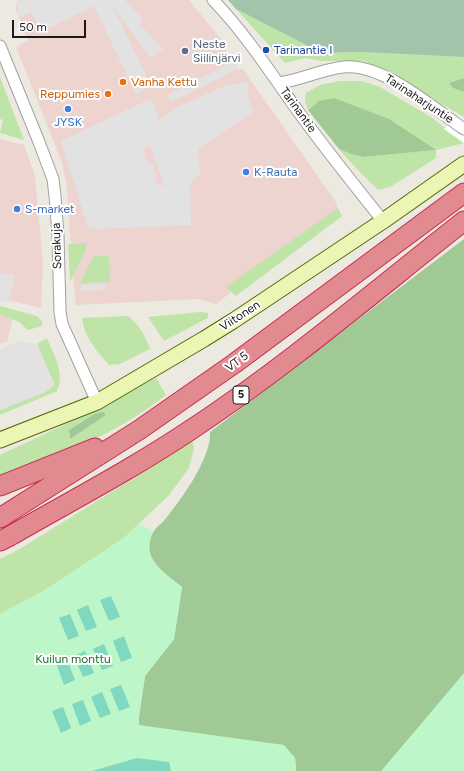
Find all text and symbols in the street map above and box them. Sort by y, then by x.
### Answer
scale bar [14,12,88,38]
text: 50 m [19,20,47,34]
place label: Neste Siilinjärvi [193,37,240,65]
place label: Tarinantie I [274,43,332,57]
marker: Tarinantie I [261,45,271,55]
marker: Neste Siilinjärvi [180,46,190,56]
street label: Tarinaharjuntie [382,71,456,127]
place label: Vanha Kettu [131,75,197,89]
marker: Vanha Kettu [118,77,128,87]
street label: Tarinantie [277,85,319,135]
place label: Reppumies [40,87,100,101]
marker: Reppumies [103,89,113,99]
marker: JYSK [63,104,73,114]
place label: JYSK [54,115,82,129]
place label: K-Rauta [254,165,297,179]
marker: K-Rauta [241,167,251,177]
place label: S-market [25,202,75,216]
marker: S-market [12,204,22,214]
street label: Sorakuja [49,223,65,269]
street label: Viitonen [217,298,263,334]
street label: VT 5 [223,349,251,375]
road number: 5 [233,386,249,404]
park label: Kuilun monttu [35,652,111,666]

